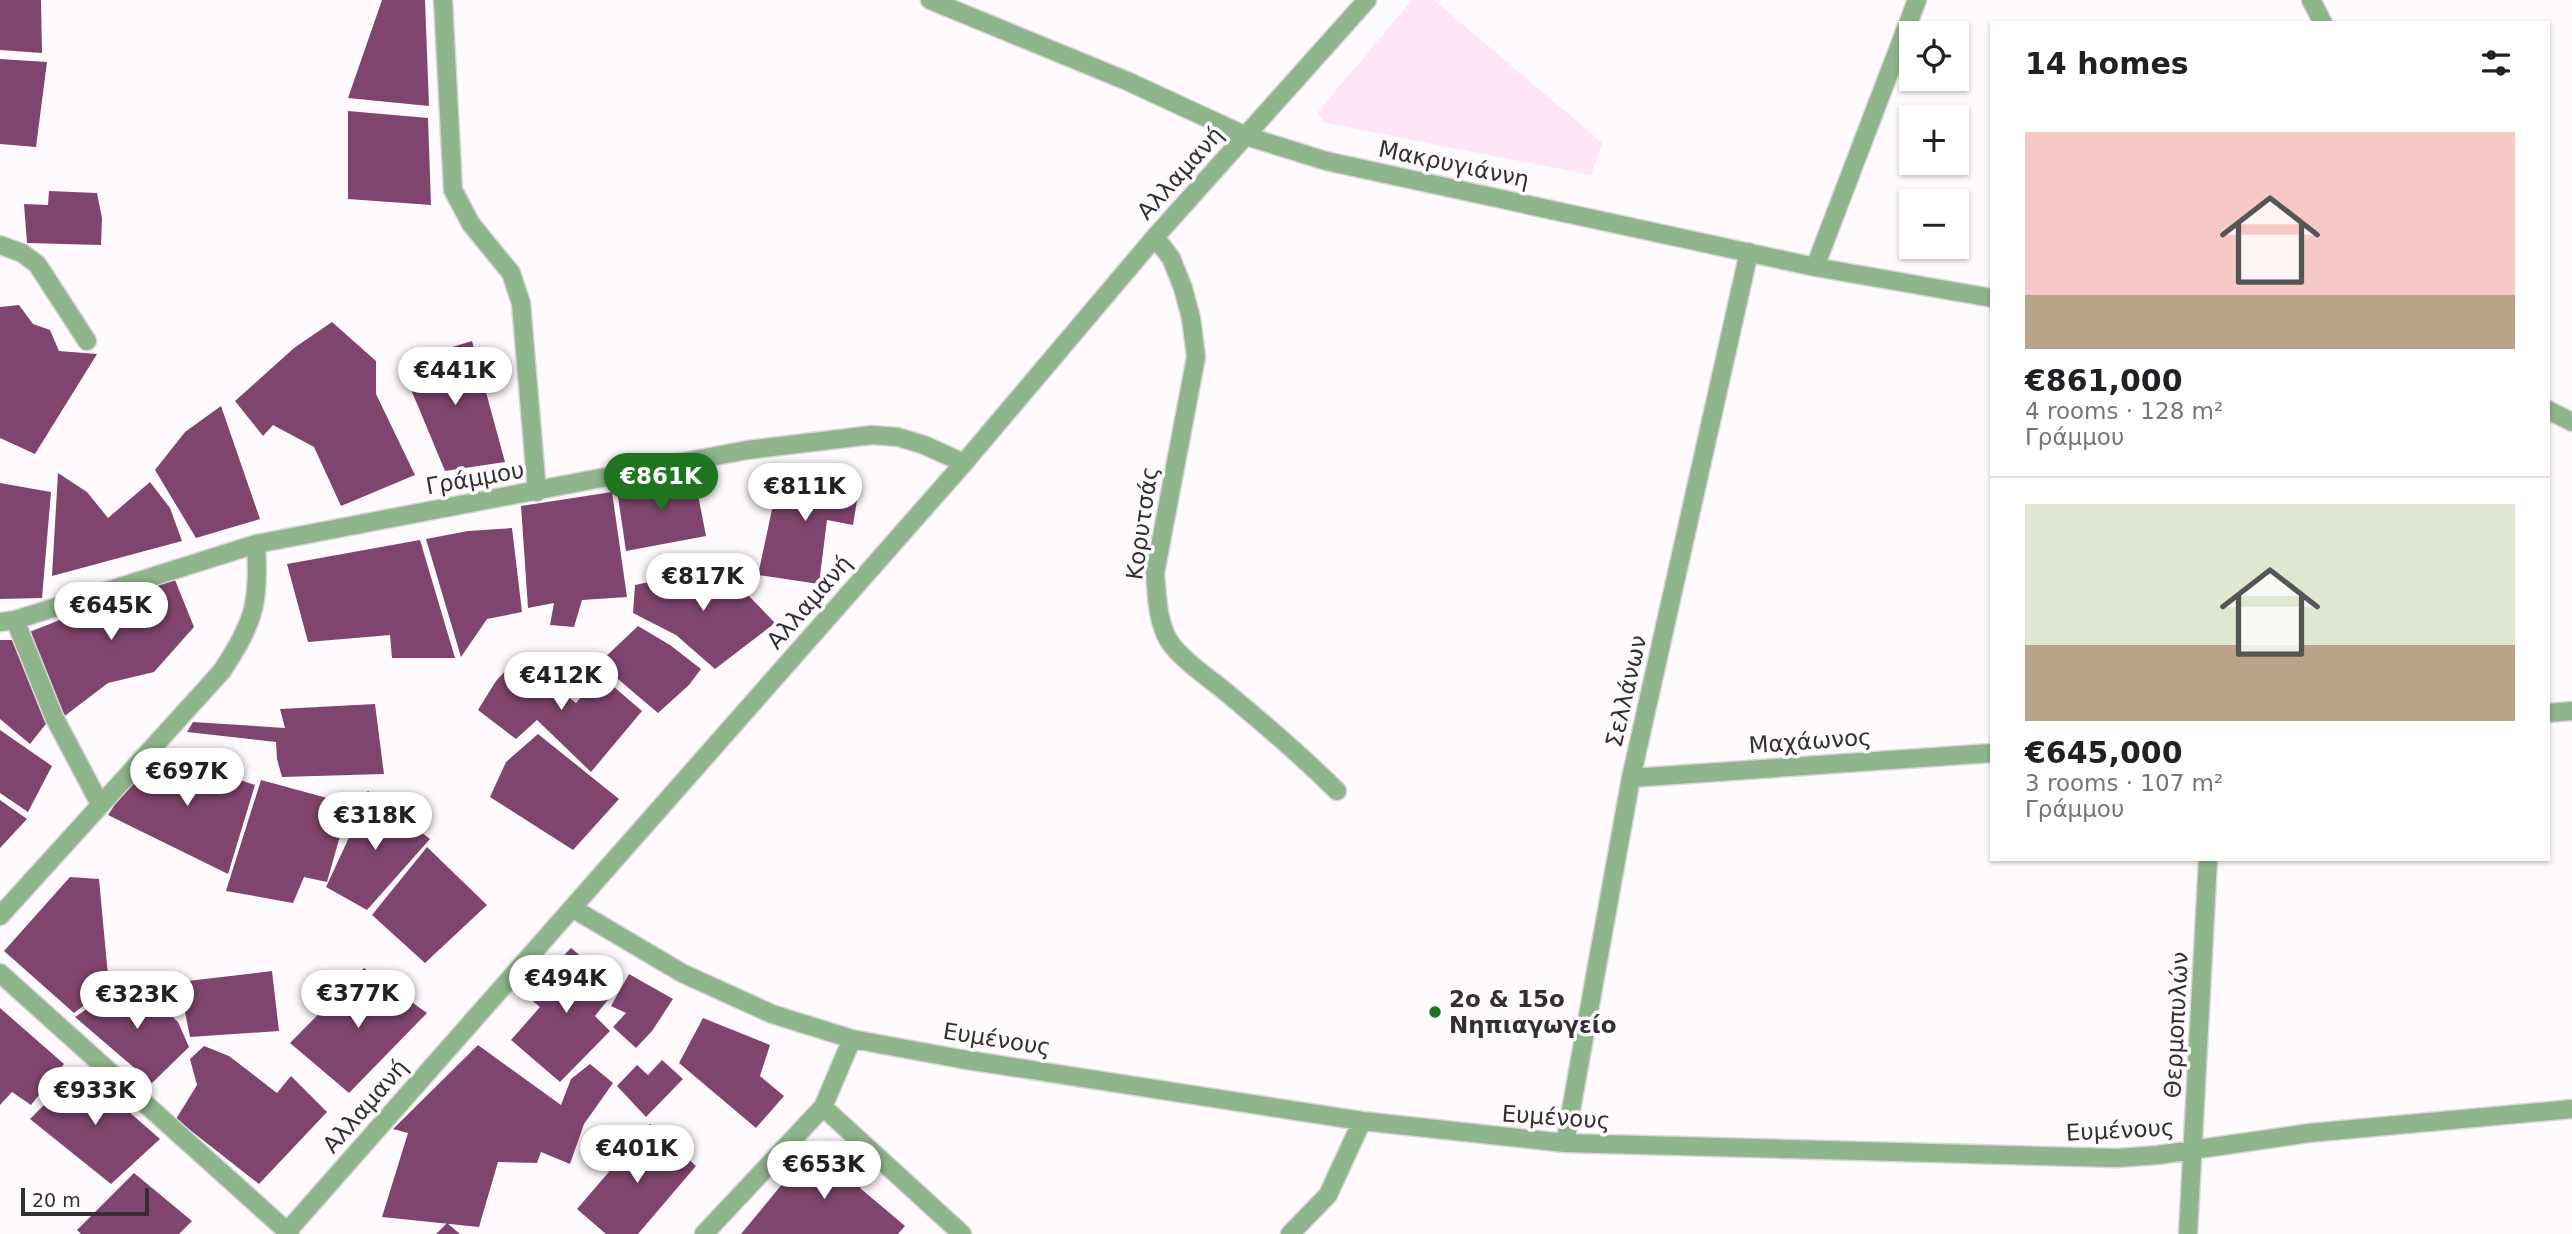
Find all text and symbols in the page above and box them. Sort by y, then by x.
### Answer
map controls [1899,21,1969,259]
button: locate [1899,21,1969,91]
icon: filters [2477,44,2515,82]
text: 14 homes [2025,46,2189,81]
button: + [1899,105,1969,175]
street label: Αλλαμανή [1132,121,1228,225]
street label: Μακρυγιάννη [1376,135,1532,193]
icon: home [2207,177,2333,303]
button: − [1899,189,1969,259]
pin: €441K [406,348,504,407]
text: €441K [414,357,496,383]
text: €861,000 [2025,363,2183,398]
text: 4 rooms · 128 m² [2025,398,2223,424]
text: Γράμμου [2025,424,2124,450]
pin: €861K [612,454,710,513]
street label: Γράμμου [424,457,526,499]
text: €861K [620,463,702,489]
pin: €811K [756,463,854,523]
street label: Κορυτσάς [1121,465,1163,581]
text: €811K [764,473,846,499]
icon: home [2207,549,2333,675]
street label: Αλλαμανή [761,550,857,654]
pin: €817K [654,554,752,613]
text: €817K [662,563,744,589]
pin: €645K [62,582,160,642]
text: €645K [70,592,152,618]
street label: Σελλάνων [1600,632,1652,750]
pin: €412K [512,652,610,712]
text: €412K [520,662,602,688]
street label: Μαχάωνος [1748,724,1872,758]
text: €645,000 [2025,735,2183,770]
pin: €697K [138,748,236,808]
text: €697K [146,758,228,784]
text: 3 rooms · 107 m² [2025,770,2223,796]
pin: €318K [326,792,424,852]
text: Γράμμου [2025,796,2124,822]
text: €318K [334,802,416,828]
street label: Θερμοπυλών [2159,951,2193,1099]
pin: €494K [517,956,615,1015]
text: €494K [525,965,607,991]
pin: €377K [309,970,407,1030]
pin: €323K [88,972,186,1031]
text: €377K [317,980,399,1006]
text: €323K [96,981,178,1007]
place label: 2ο & 15ο Νηπιαγωγείο [1449,986,1616,1038]
marker: 2ο & 15ο Νηπιαγωγείο [1427,1004,1443,1020]
street label: Ευμένους [941,1018,1053,1060]
street label: Αλλαμανή [317,1054,413,1158]
pin: €933K [46,1068,144,1127]
text: €933K [54,1077,136,1103]
street label: Ευμένους [1501,1100,1611,1134]
street label: Ευμένους [2065,1114,2175,1146]
pin: €401K [588,1126,686,1185]
text: €401K [596,1135,678,1161]
pin: €653K [775,1142,873,1201]
text: €653K [783,1151,865,1177]
scale bar [21,1185,149,1217]
text: 20 m [32,1189,81,1211]

